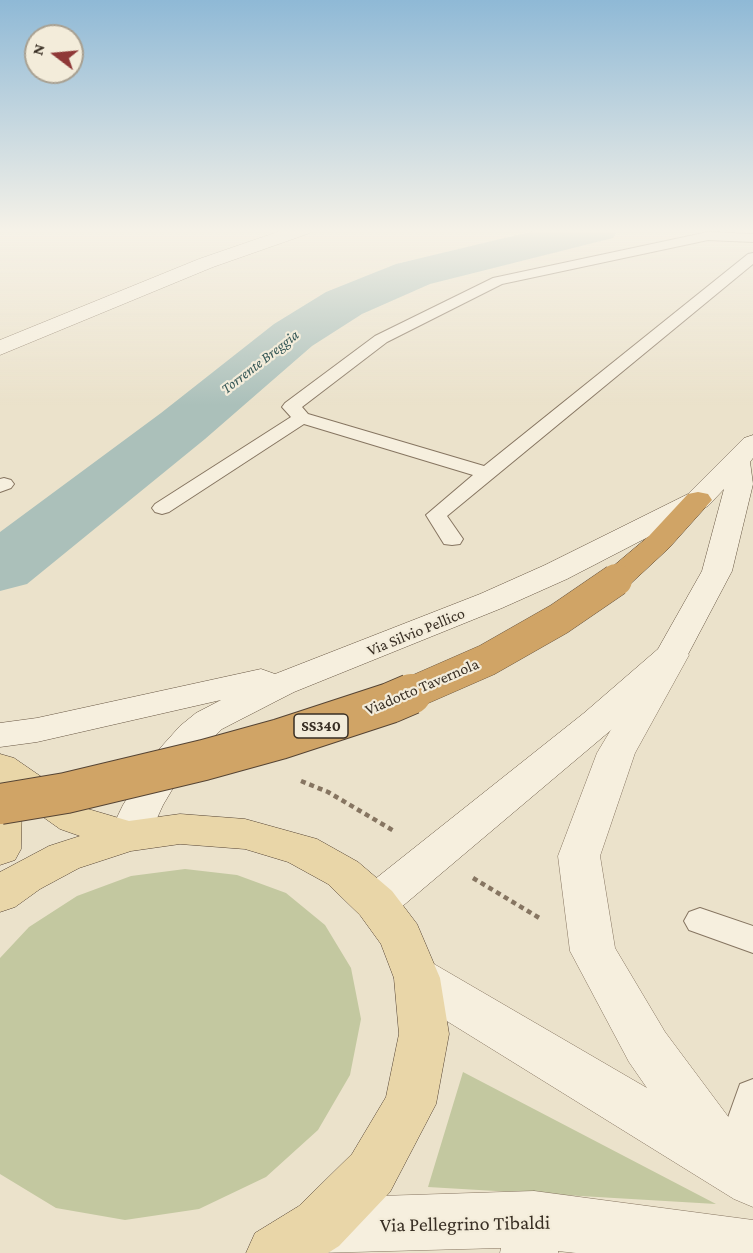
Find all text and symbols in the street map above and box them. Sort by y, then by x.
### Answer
north arrow [24,24,84,84]
text: N [28,42,48,57]
water label: Torrente Breggia [218,326,302,398]
street label: Via Silvio Pellico [364,604,468,660]
street label: Viadotto Tavernola [362,654,482,720]
road number: SS340 [294,714,348,738]
street label: Via Pellegrino Tibaldi [380,1211,550,1237]

